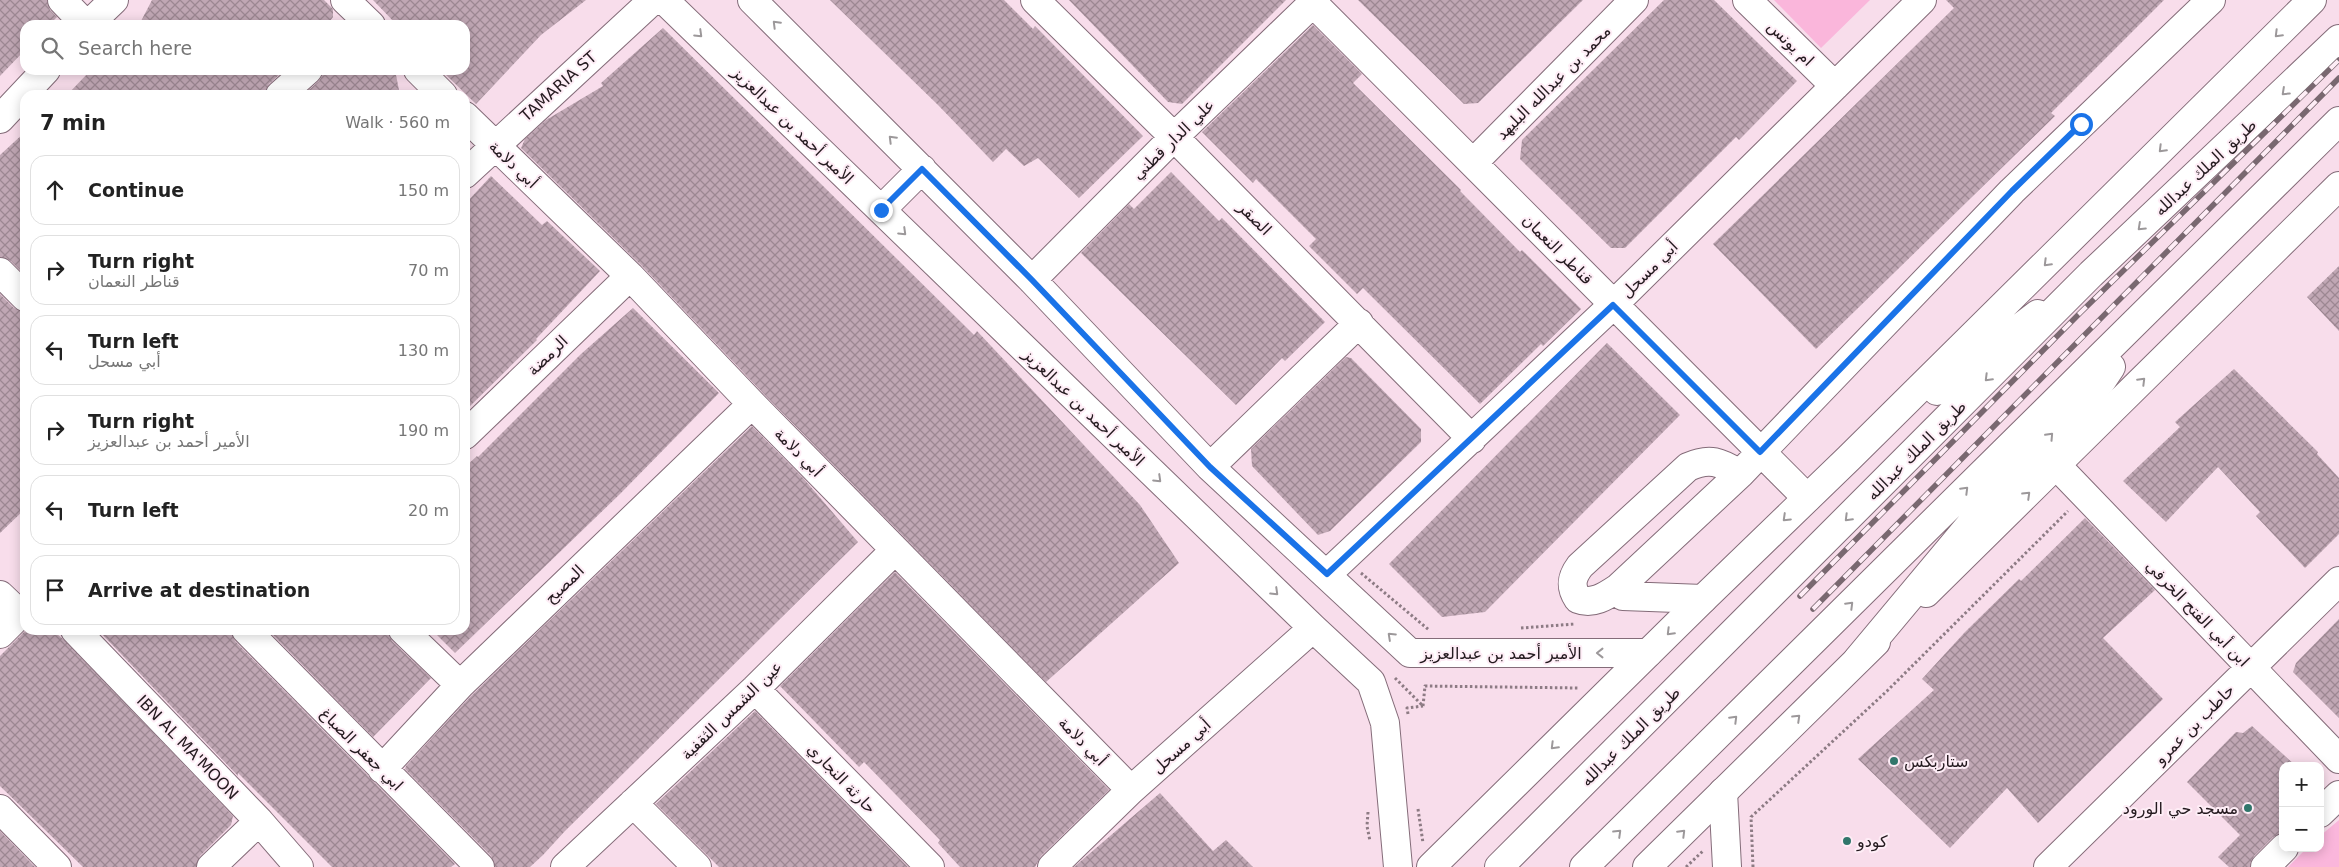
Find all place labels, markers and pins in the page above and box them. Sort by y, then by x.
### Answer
place label: ستاربكس [1904,752,1969,772]
marker: ستاربكس [1888,755,1900,767]
place label: مسجد حي الورود [2123,799,2238,819]
marker: مسجد حي الورود [2242,802,2254,814]
place label: كودو [1856,832,1888,852]
marker: كودو [1841,835,1853,847]

